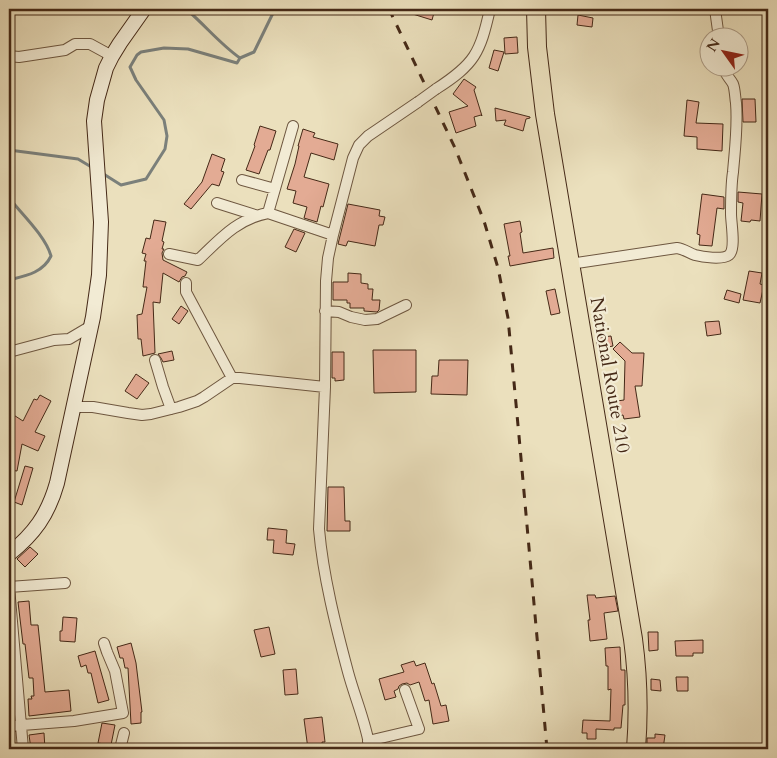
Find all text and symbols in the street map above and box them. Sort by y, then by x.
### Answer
north arrow [700,28,750,78]
text: N [702,35,725,55]
street label: National Route 210 [584,295,637,455]

